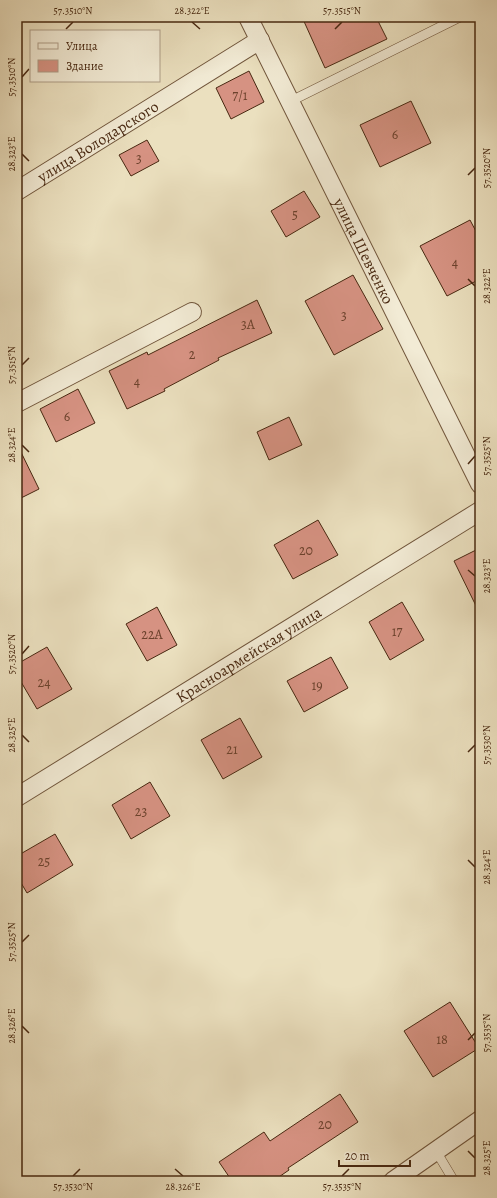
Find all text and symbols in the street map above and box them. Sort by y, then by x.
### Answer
text: 57.3510°N [54,4,92,17]
text: 28.322°E [174,4,210,17]
text: 57.3515°N [323,4,361,17]
legend [30,30,160,82]
text: Улица [66,38,98,54]
text: 57.3510°N [5,58,18,96]
text: Здание [66,58,103,74]
house number: 7/1 [232,86,248,105]
street label: улица Володарского [32,96,163,188]
house number: 6 [392,125,398,144]
text: 28.323°E [5,137,18,171]
text: 57.3520°N [480,148,493,188]
house number: 3 [136,149,142,168]
street label: улица Шевченко [327,193,399,308]
house number: 5 [292,205,298,224]
house number: 4 [452,253,458,272]
text: 28.322°E [480,268,493,304]
house number: 3 [341,306,347,325]
house number: 3А [241,315,256,334]
house number: 2 [189,345,196,364]
text: 57.3515°N [5,346,18,384]
house number: 4 [134,372,140,391]
house number: 6 [64,407,70,426]
text: 28.324°E [5,427,18,463]
text: 57.3525°N [480,436,493,476]
house number: 20 [299,541,313,560]
text: 28.323°E [480,559,493,593]
street label: Красноармейская улица [172,601,326,708]
house number: 17 [392,622,402,641]
house number: 22А [141,625,164,644]
text: 57.3520°N [5,634,18,674]
house number: 24 [38,673,51,692]
house number: 19 [311,676,323,695]
text: 28.325°E [5,718,18,752]
text: 57.3530°N [480,725,493,765]
house number: 21 [226,740,238,759]
house number: 23 [135,802,147,821]
text: 28.324°E [480,849,493,885]
house number: 25 [38,852,50,871]
text: 57.3525°N [5,922,18,962]
text: 28.326°E [5,1008,18,1044]
text: 57.3535°N [480,1014,493,1052]
house number: 18 [436,1030,448,1049]
house number: 20 [318,1115,332,1134]
text: 28.325°E [480,1141,493,1175]
scale bar [339,1142,410,1168]
text: 20 m [345,1148,369,1164]
text: 57.3530°N [53,1180,93,1193]
text: 28.326°E [165,1180,201,1193]
text: 57.3535°N [323,1180,361,1193]

